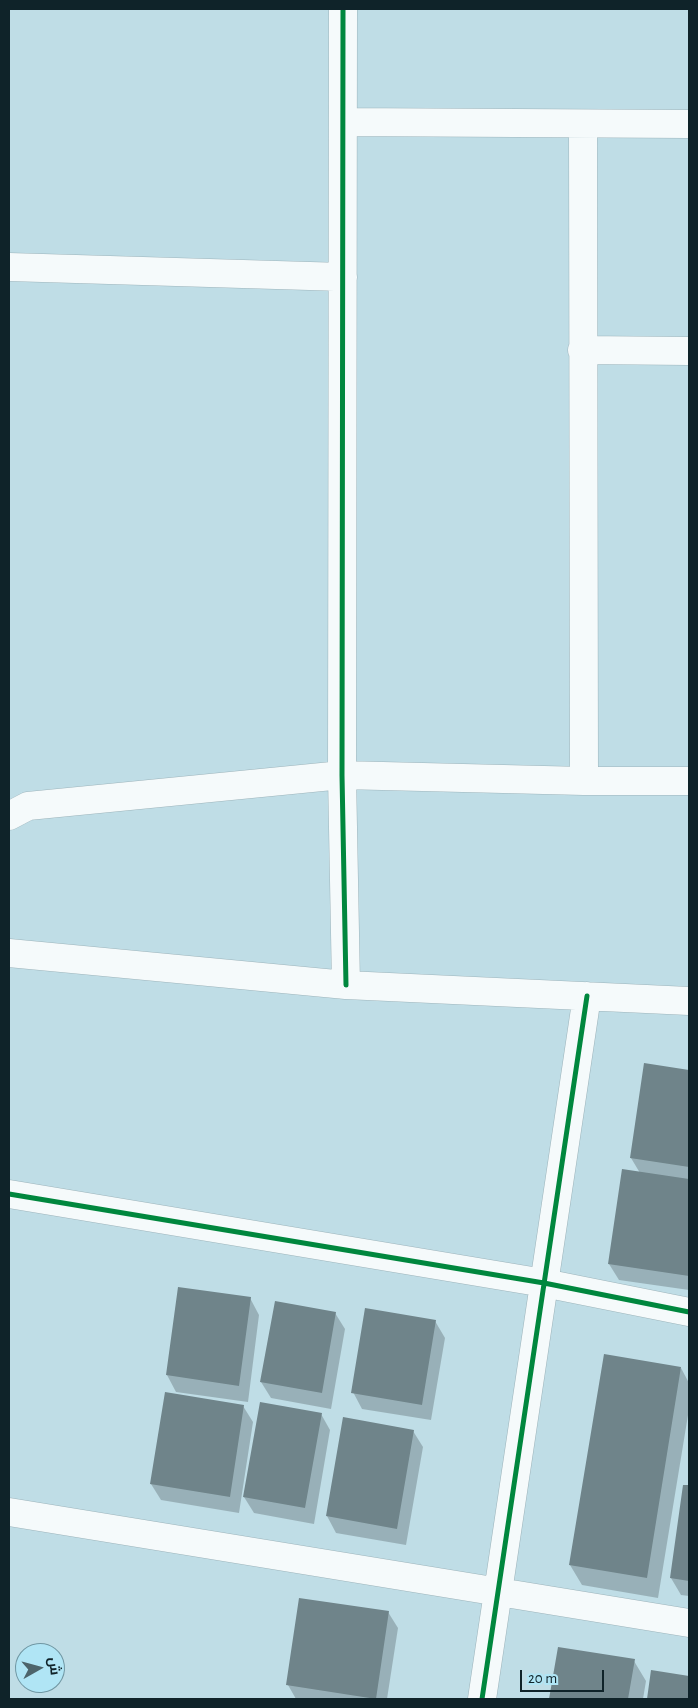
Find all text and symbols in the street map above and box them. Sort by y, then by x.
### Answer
north arrow [15,1643,65,1693]
text: ش [46,1657,62,1676]
scale bar [523,1660,607,1692]
text: 20 m [528,1671,557,1686]

